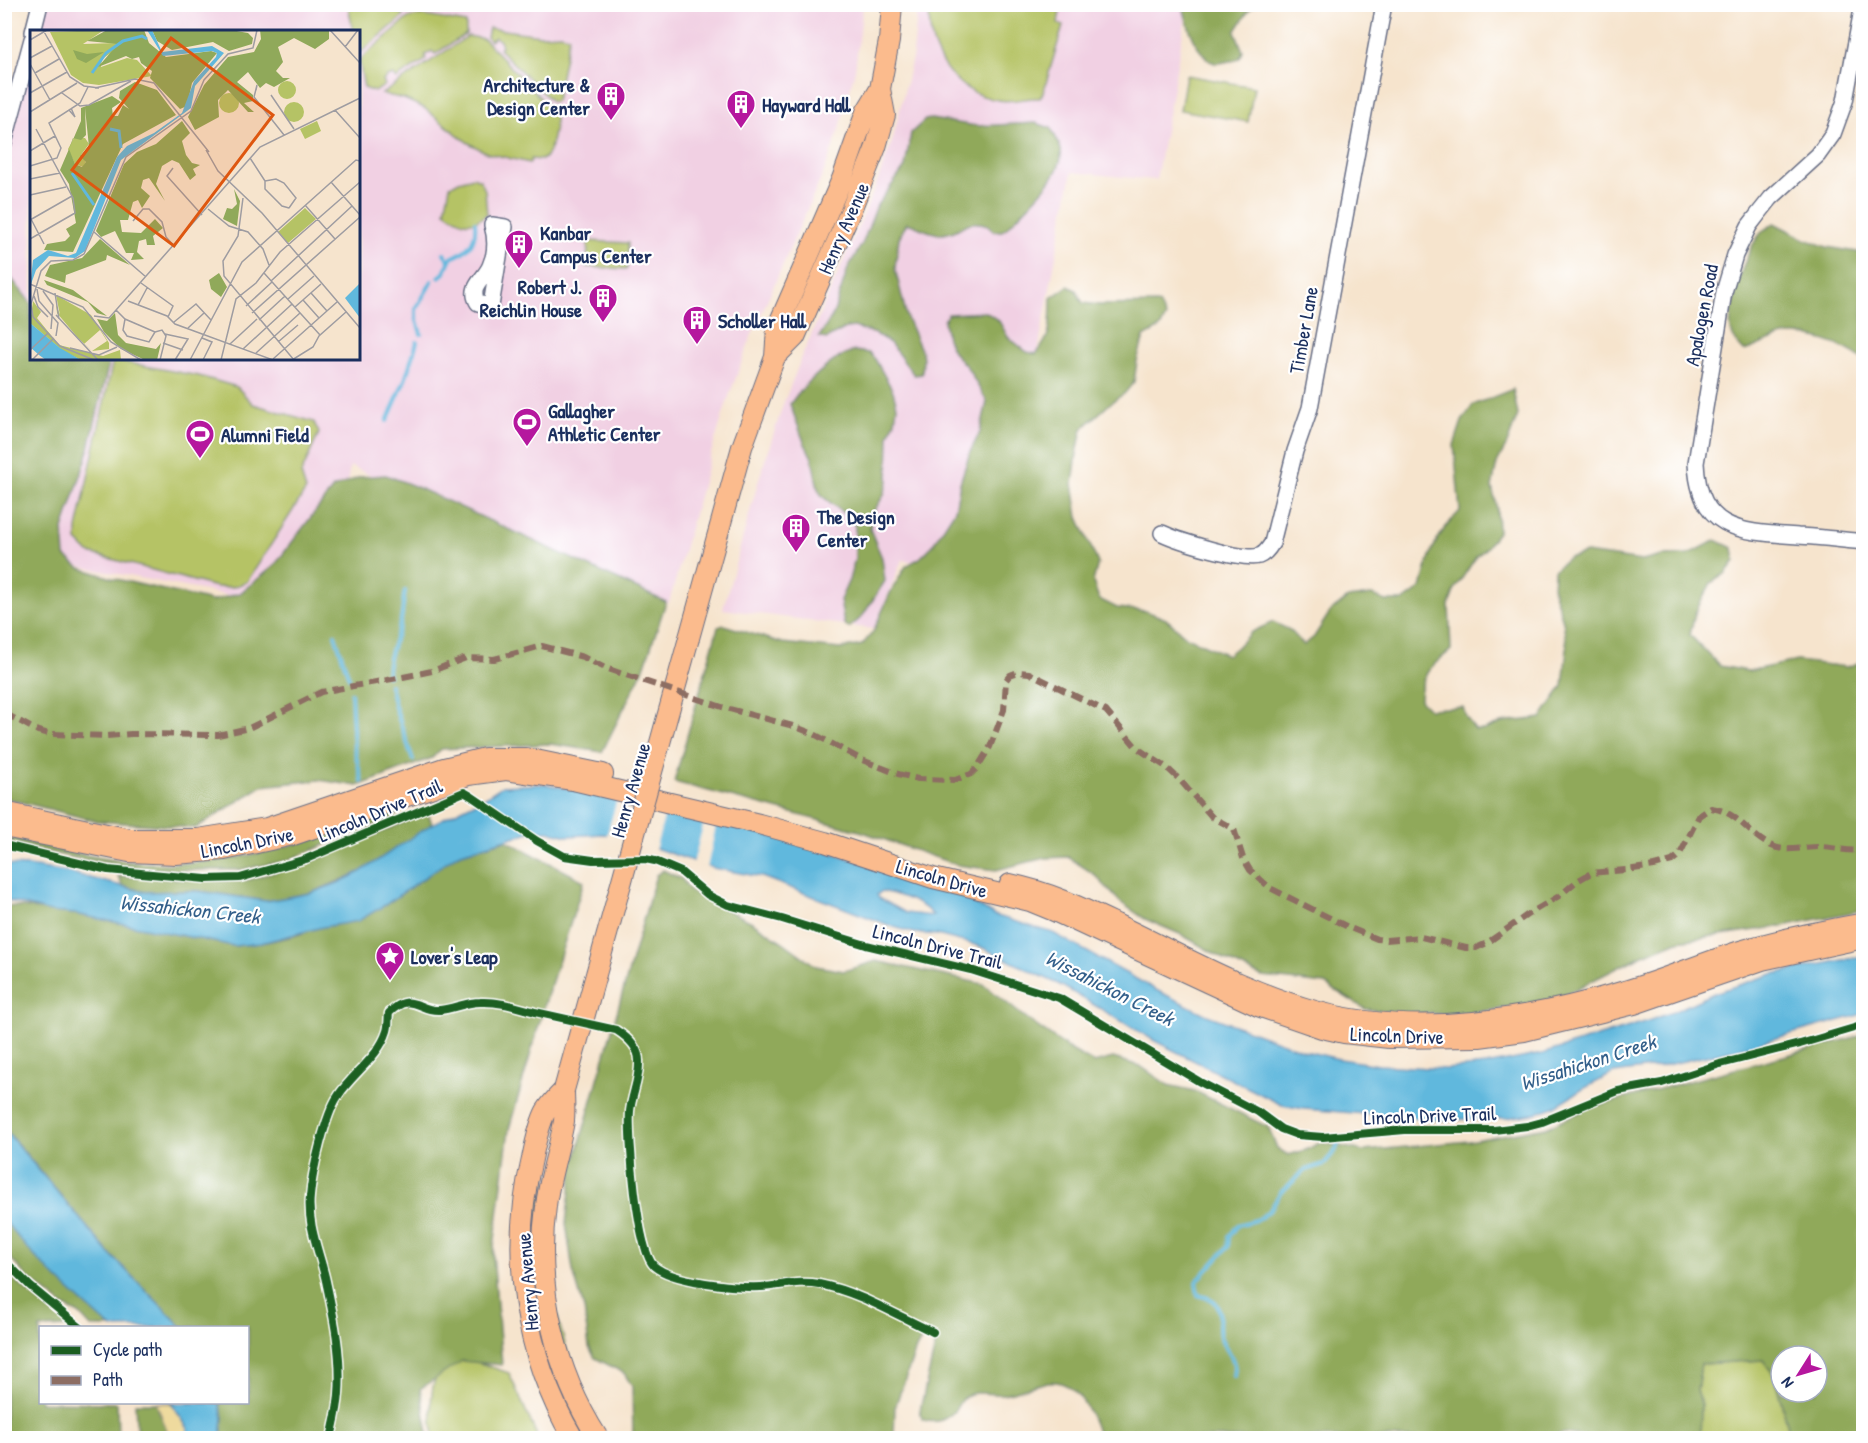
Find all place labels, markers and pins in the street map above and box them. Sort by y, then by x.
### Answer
place label: Architecture & Design Center [484,71,590,122]
building icon: Architecture & Design Center [595,80,627,122]
building icon: Hayward Hall [725,88,757,130]
place label: Hayward Hall [762,91,852,119]
place label: Kanbar Campus Center [540,219,652,270]
building icon: Kanbar Campus Center [503,228,535,270]
place label: Robert J. Reichlin House [480,273,582,323]
building icon: Robert J. Reichlin House [587,282,619,324]
building icon: Scholler Hall [681,304,713,346]
place label: Scholler Hall [718,307,807,334]
place label: Gallagher Athletic Center [548,397,661,447]
sports icon: Gallagher Athletic Center [511,406,543,448]
sports icon: Alumni Field [184,418,216,460]
place label: Alumni Field [221,421,309,448]
place label: The Design Center [816,503,895,553]
building icon: The Design Center [780,512,812,554]
place icon: Lover's Leap [374,940,406,982]
place label: Lover's Leap [411,943,498,971]

